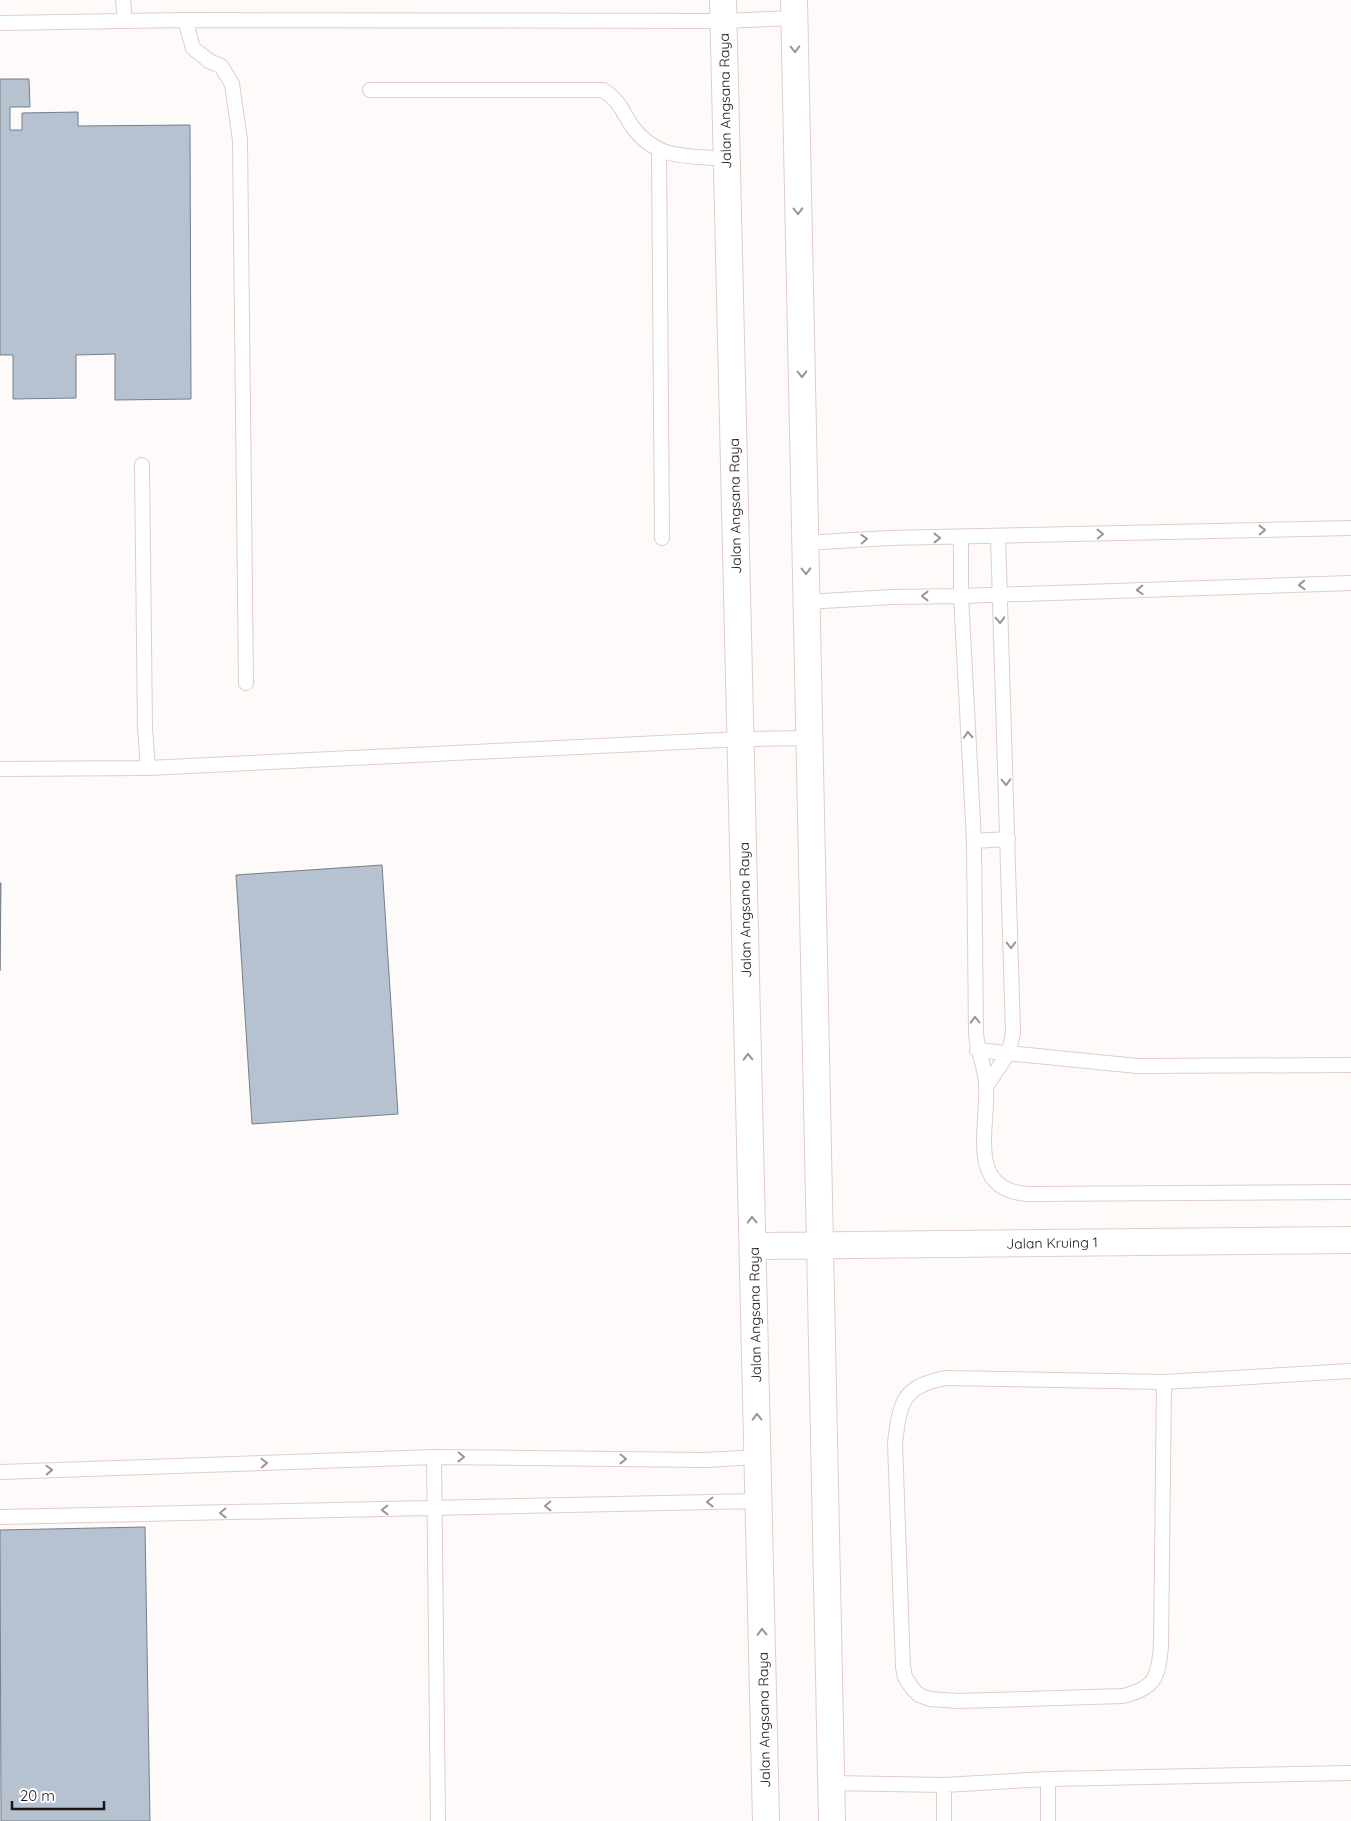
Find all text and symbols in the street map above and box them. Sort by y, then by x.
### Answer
street label: Jalan Angsana Raya [715,33,735,169]
one-way arrow [790,45,800,53]
one-way arrow [793,208,803,215]
one-way arrow [797,370,807,378]
street label: Jalan Angsana Raya [725,438,745,574]
one-way arrow [1258,525,1266,535]
one-way arrow [1096,529,1104,539]
one-way arrow [934,533,941,543]
one-way arrow [861,534,869,545]
one-way arrow [801,568,811,575]
one-way arrow [1298,579,1306,590]
one-way arrow [1136,585,1144,596]
one-way arrow [921,591,929,602]
one-way arrow [995,616,1005,624]
one-way arrow [963,731,974,739]
one-way arrow [1001,779,1012,787]
street label: Jalan Angsana Raya [735,842,755,978]
one-way arrow [1006,941,1016,949]
one-way arrow [970,1015,981,1023]
one-way arrow [743,1053,754,1061]
one-way arrow [747,1216,757,1224]
street label: Jalan Kruing 1 [1006,1233,1098,1253]
street label: Jalan Angsana Raya [745,1247,765,1383]
one-way arrow [752,1413,762,1421]
one-way arrow [458,1452,465,1462]
one-way arrow [620,1454,628,1464]
one-way arrow [260,1458,268,1468]
one-way arrow [45,1465,53,1476]
one-way arrow [706,1497,714,1507]
one-way arrow [544,1501,552,1511]
one-way arrow [381,1505,389,1515]
one-way arrow [219,1508,226,1518]
one-way arrow [757,1628,767,1636]
street label: Jalan Angsana Raya [754,1652,774,1788]
scale bar [12,1778,105,1810]
text: 20 m [20,1786,55,1805]

